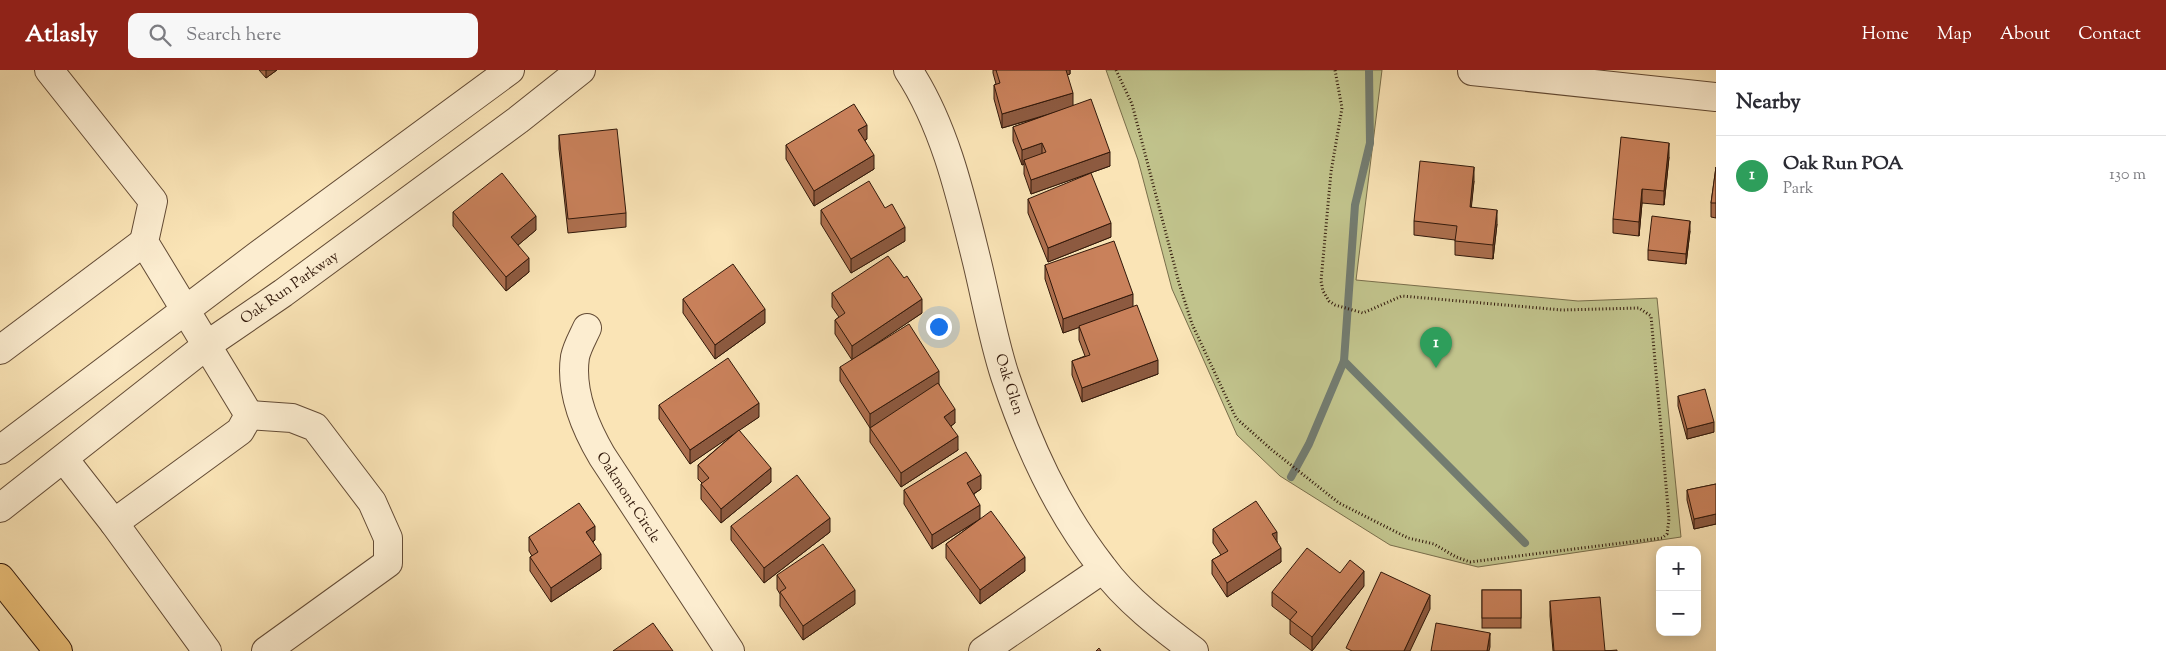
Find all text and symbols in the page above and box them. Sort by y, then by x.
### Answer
search box [128,13,478,58]
text: Atlasly [25,18,98,52]
icon: search [146,21,174,49]
text: Search here [186,22,281,49]
text: Home [1862,22,1909,48]
text: Map [1937,22,1972,48]
text: About [2000,22,2050,48]
text: Contact [2078,22,2141,48]
text: Nearby [1736,88,1801,118]
text: Oak Run POA [1783,151,1903,178]
text: 1 [1749,164,1755,187]
text: 130 m [2109,164,2146,187]
text: Park [1783,178,1814,201]
street label: Oak Run Parkway [236,246,344,330]
your location [926,314,952,340]
pin: 1 [1420,327,1452,368]
street label: Oak Glen [989,351,1028,418]
street label: Oakmont Circle [590,448,665,547]
map controls [1656,546,1701,636]
button: + [1656,546,1701,591]
button: − [1656,591,1701,636]

